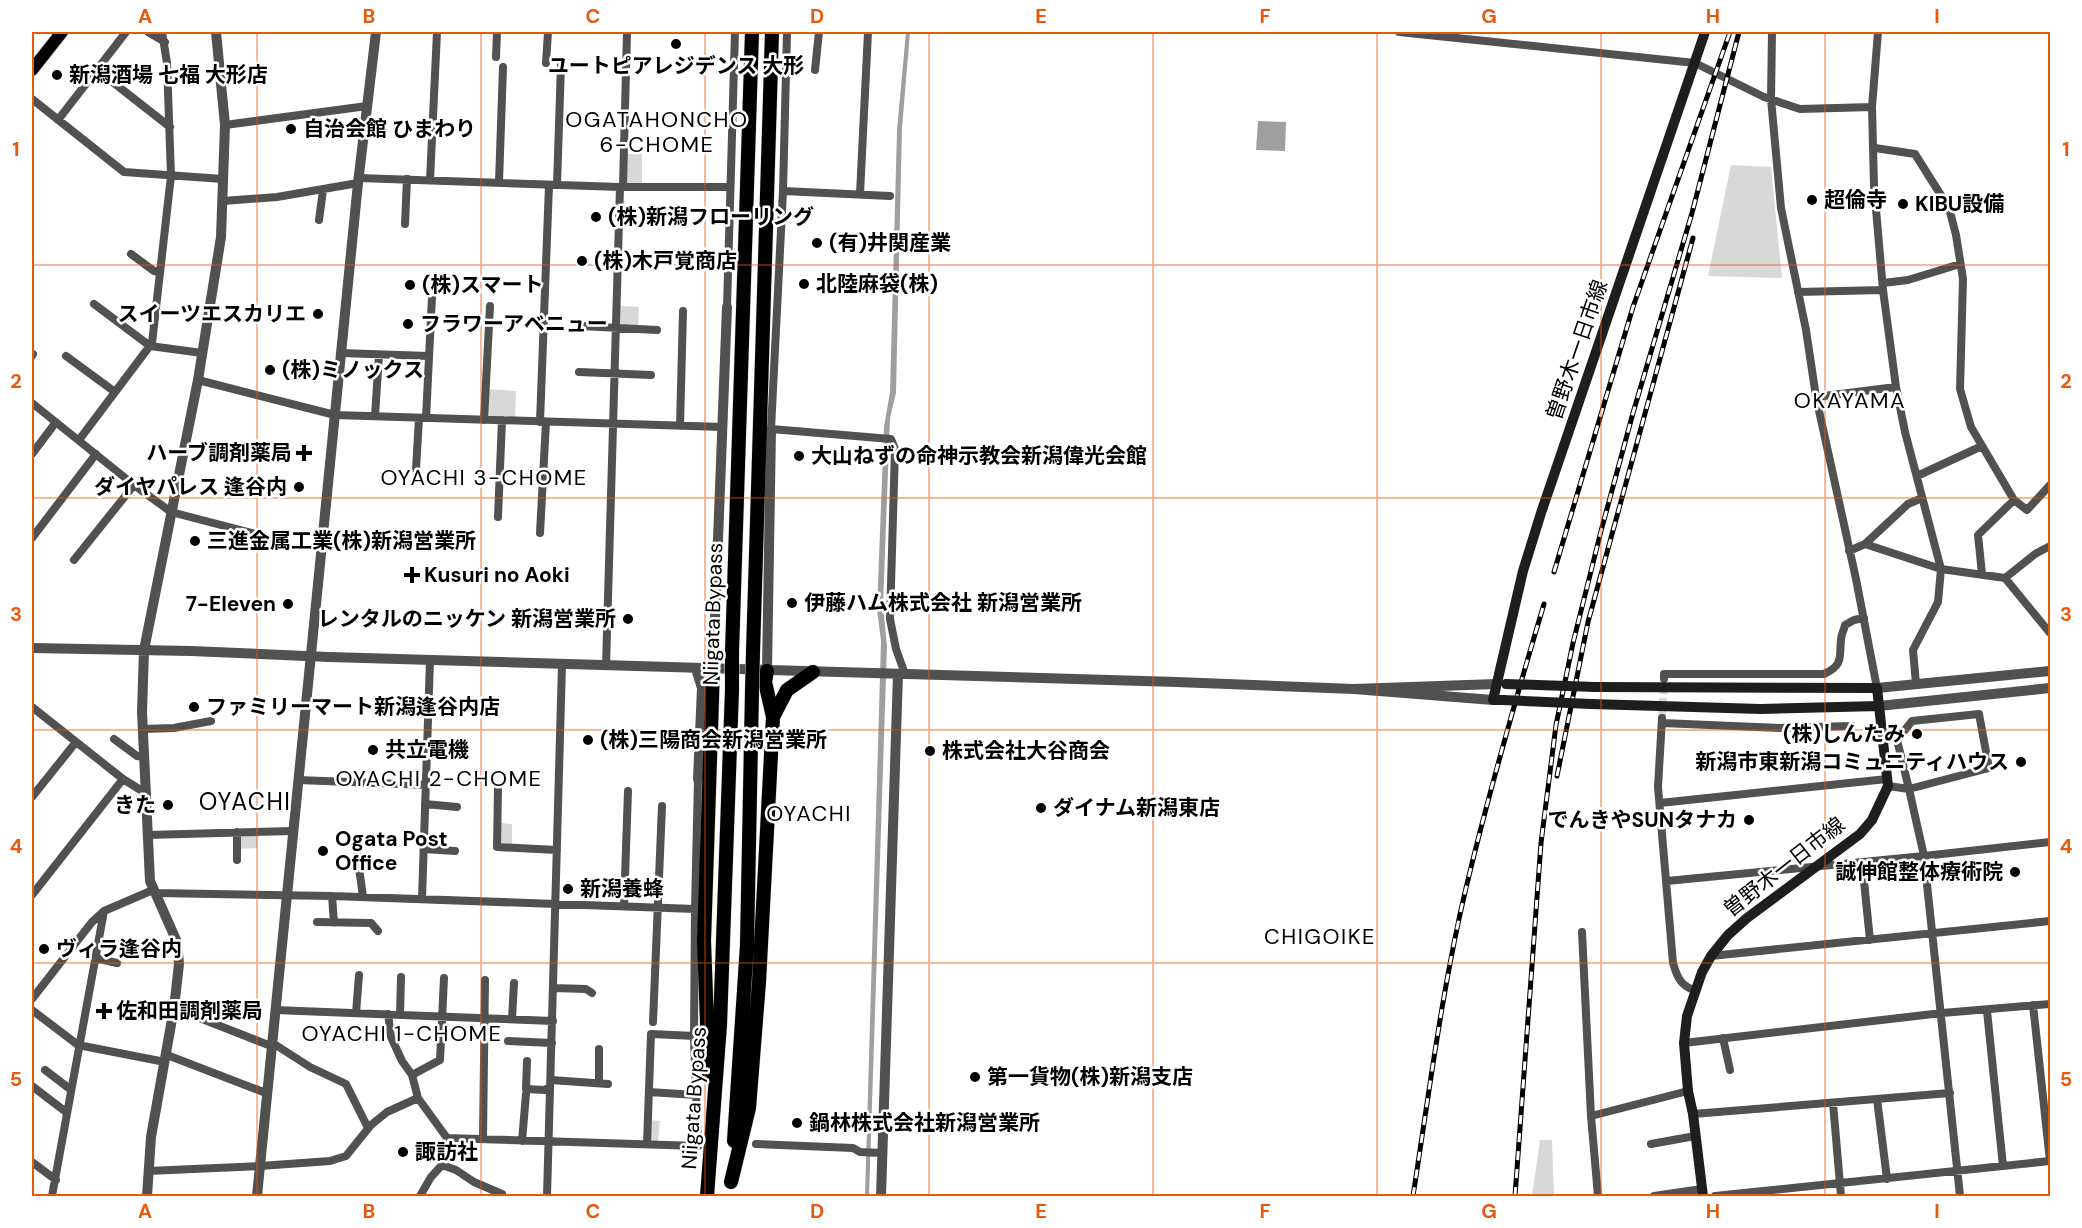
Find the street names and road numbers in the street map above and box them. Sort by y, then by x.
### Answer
street label: 曽野木一日市線 [1540,276,1614,424]
street label: Niigata Bypass [697,542,729,686]
street label: 曽野木一日市線 [1717,811,1851,923]
street label: Niigata Bypass [675,1026,713,1170]

